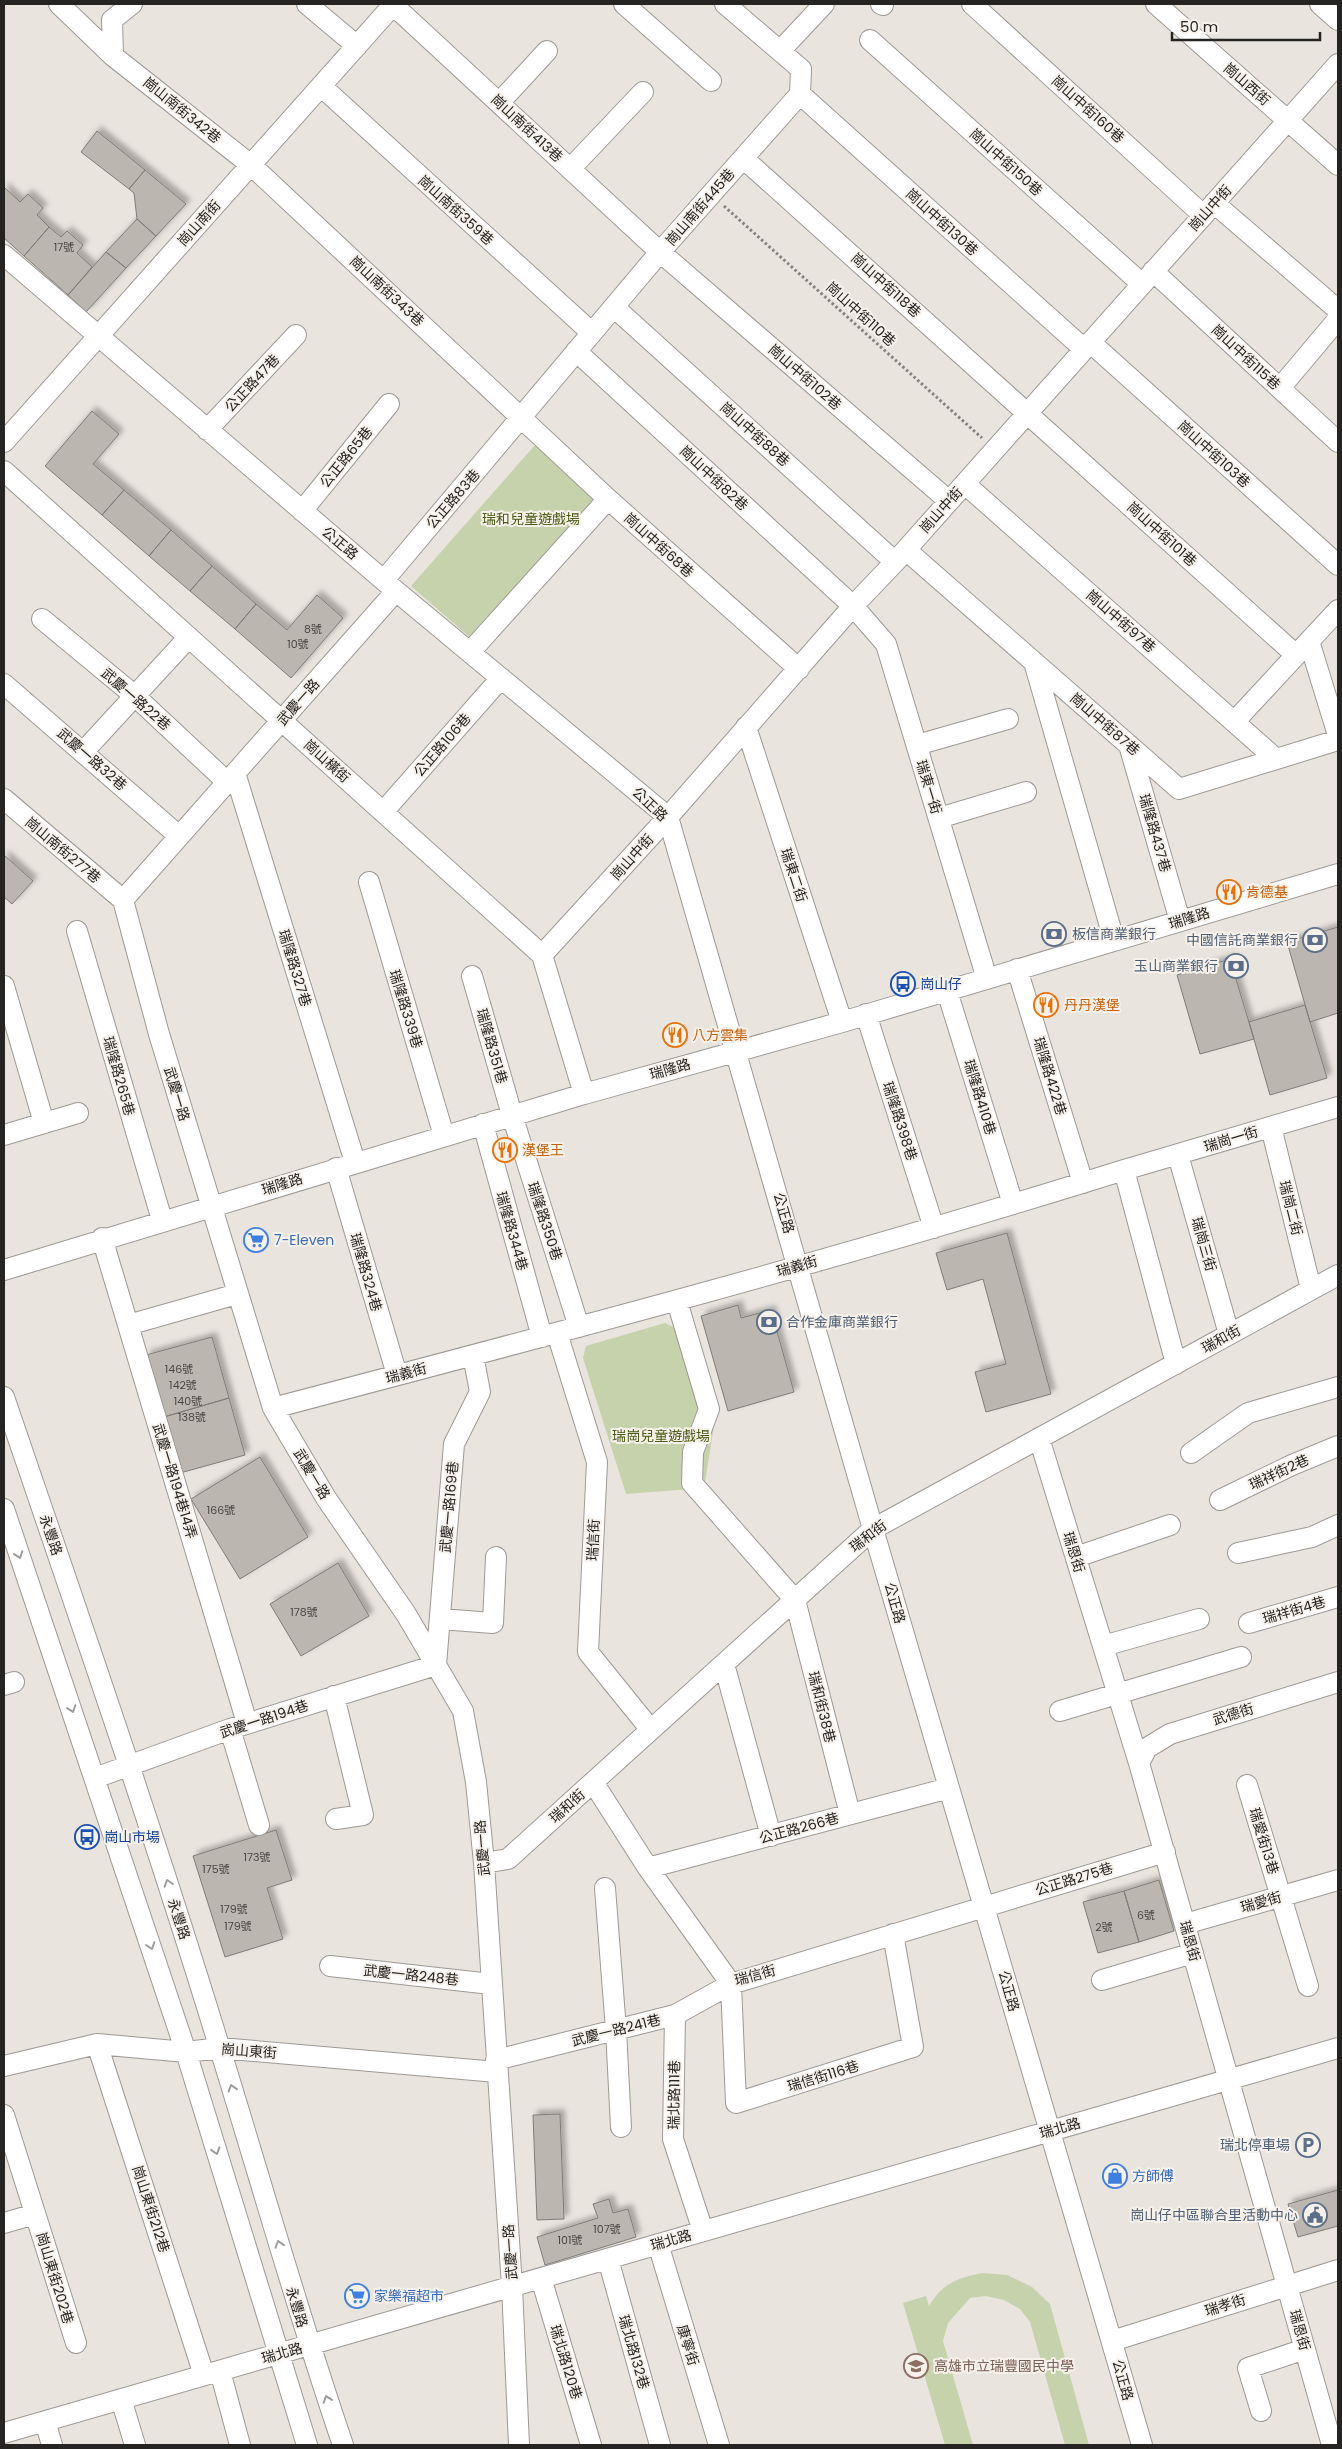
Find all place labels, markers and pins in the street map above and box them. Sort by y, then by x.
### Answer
restaurant icon: 肯德基 [1216,879,1242,905]
place label: 肯德基 [1246,882,1288,902]
bank icon: 板信商業銀行 [1041,921,1067,947]
place label: 板信商業銀行 [1072,924,1156,944]
bank icon: 中國信託商業銀行 [1302,927,1328,953]
place label: 中國信託商業銀行 [1186,930,1298,950]
bank icon: 玉山商業銀行 [1223,953,1249,979]
place label: 玉山商業銀行 [1134,956,1218,976]
bus stop icon: 崗山仔 [890,971,916,997]
place label: 崗山仔 [920,974,962,994]
restaurant icon: 丹丹漢堡 [1033,992,1059,1018]
place label: 丹丹漢堡 [1064,995,1120,1015]
restaurant icon: 八方雲集 [662,1022,688,1048]
place label: 八方雲集 [692,1025,748,1045]
restaurant icon: 漢堡王 [492,1137,518,1163]
place label: 漢堡王 [522,1140,564,1160]
supermarket icon: 7-Eleven [243,1227,269,1253]
place label: 7-Eleven [274,1230,334,1250]
bank icon: 合作金庫商業銀行 [756,1309,782,1335]
place label: 合作金庫商業銀行 [786,1312,898,1332]
bus stop icon: 崗山市場 [74,1824,100,1850]
place label: 崗山市場 [104,1827,160,1847]
parking icon: 瑞北停車場 [1295,2132,1321,2158]
place label: 瑞北停車場 [1220,2135,1290,2155]
shop icon: 方師傅 [1102,2163,1128,2189]
place label: 方師傅 [1132,2166,1174,2186]
public building icon: 崗山仔中區聯合里活動中心 [1302,2202,1328,2228]
place label: 崗山仔中區聯合里活動中心 [1130,2205,1298,2225]
supermarket icon: 家樂福超市 [344,2283,370,2309]
place label: 家樂福超市 [374,2286,444,2306]
school or university icon: 高雄市立瑞豐國民中學 [903,2353,929,2379]
place label: 高雄市立瑞豐國民中學 [934,2356,1074,2376]

